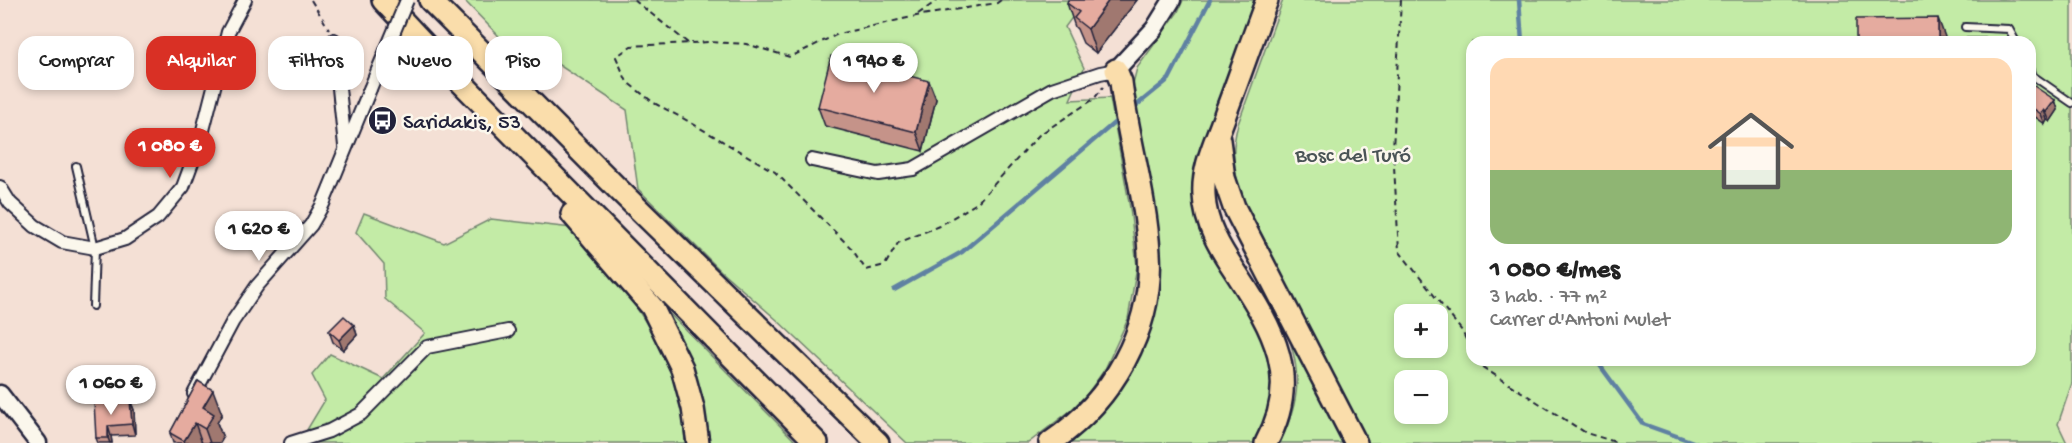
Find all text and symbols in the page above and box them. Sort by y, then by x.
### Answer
chip: Comprar [18,36,134,90]
chip: Alquilar [146,36,256,90]
chip: Filtros [268,36,364,90]
chip: Nuevo [376,36,473,90]
chip: Piso [485,36,562,90]
pin: 1 940 € [819,43,929,94]
text: 1 940 € [844,51,904,74]
icon: home [1697,97,1805,205]
bus stop icon: Saridakis, 53 [366,104,398,136]
place label: Saridakis, 53 [403,111,521,137]
pin: 1 080 € [115,128,225,179]
text: 1 080 € [138,136,202,159]
park label: Bosc del Turó [1294,144,1411,170]
pin: 1 620 € [204,211,314,262]
text: 1 620 € [229,219,289,242]
text: 1 080 €/mes [1490,256,1620,287]
text: 3 hab. · 77 m² [1490,287,1607,310]
map controls [1394,304,1448,424]
button: + [1394,304,1448,358]
text: Carrer d'Antoni Mulet [1490,310,1670,333]
pin: 1 060 € [56,365,166,416]
button: − [1394,370,1448,424]
text: 1 060 € [80,373,142,396]

